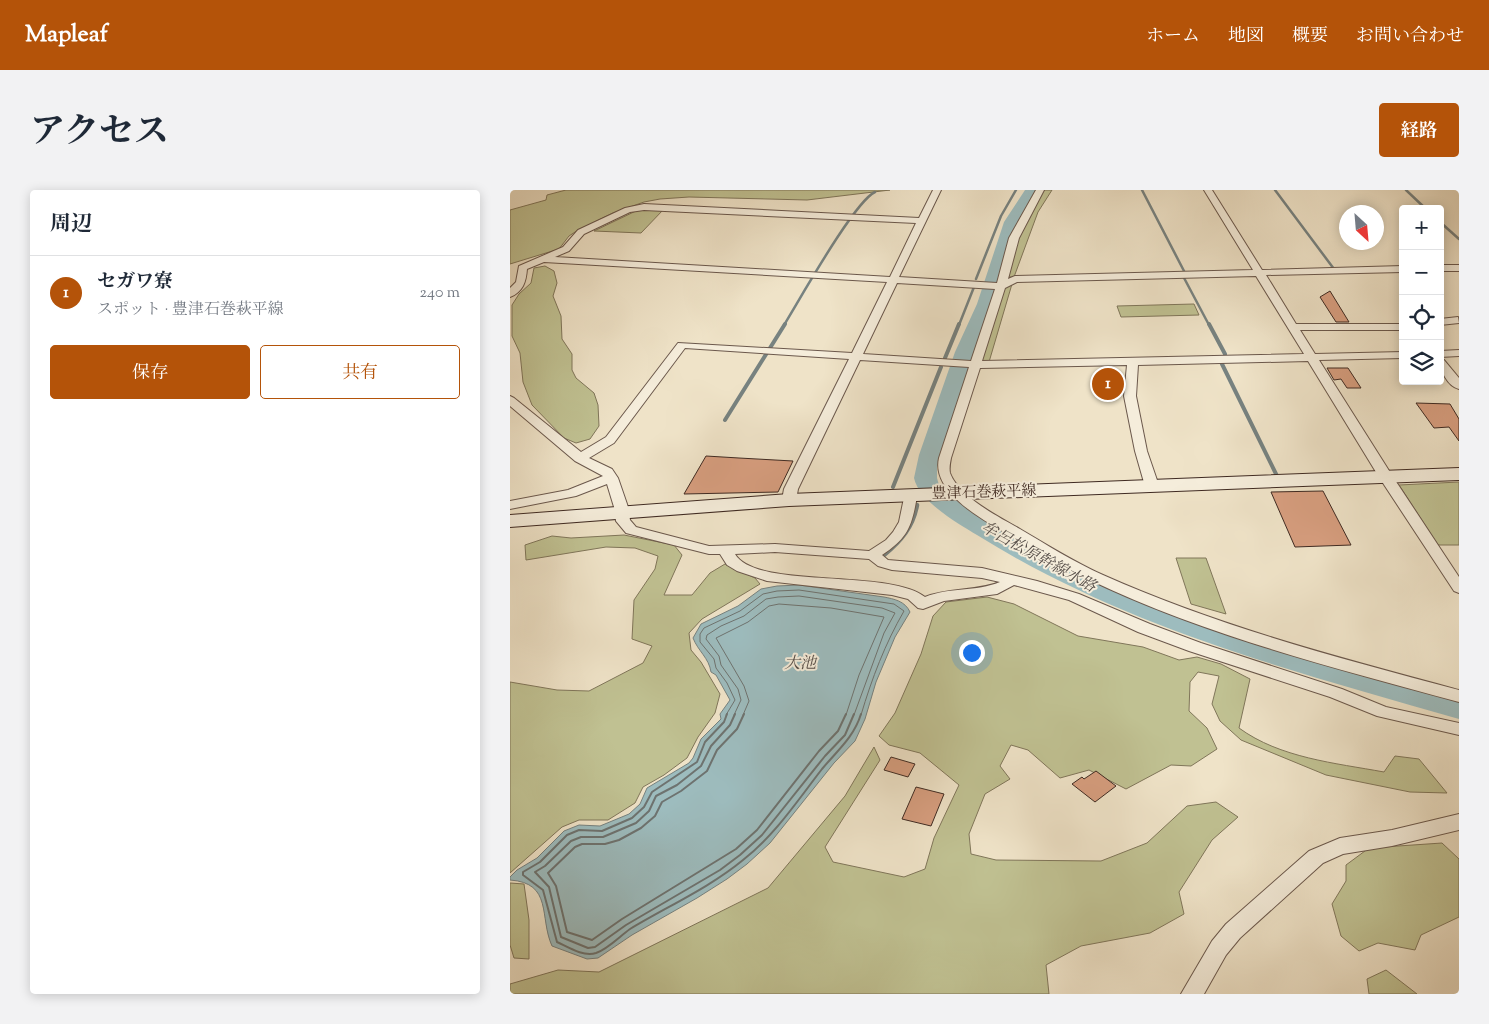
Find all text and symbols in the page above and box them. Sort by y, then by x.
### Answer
text: Mapleaf [25,18,108,52]
text: ホーム [1146,24,1200,50]
text: 地図 [1228,24,1264,50]
text: 概要 [1292,24,1328,50]
text: お問い合わせ [1356,24,1464,50]
button: 経路 [1379,103,1459,157]
text: アクセス [30,108,169,159]
north arrow [1339,205,1384,250]
map controls [1399,205,1444,385]
button: + [1399,205,1444,250]
text: 周辺 [50,210,92,240]
button: − [1399,250,1444,295]
text: セガワ寮 [97,269,173,296]
text: 1 [63,282,69,305]
text: 240 m [419,282,460,305]
button: locate [1399,295,1444,340]
text: スポット · 豊津石巻萩平線 [97,299,284,322]
button: layers [1399,340,1444,385]
button: 保存 [50,345,250,399]
button: 共有 [260,345,460,399]
pin: 1 [1092,365,1124,403]
street label: 豊津石巻萩平線 [931,481,1037,505]
water label: 牟呂松原幹線水路 [976,517,1100,600]
your location [959,640,985,666]
water label: 大池 [784,653,818,676]

